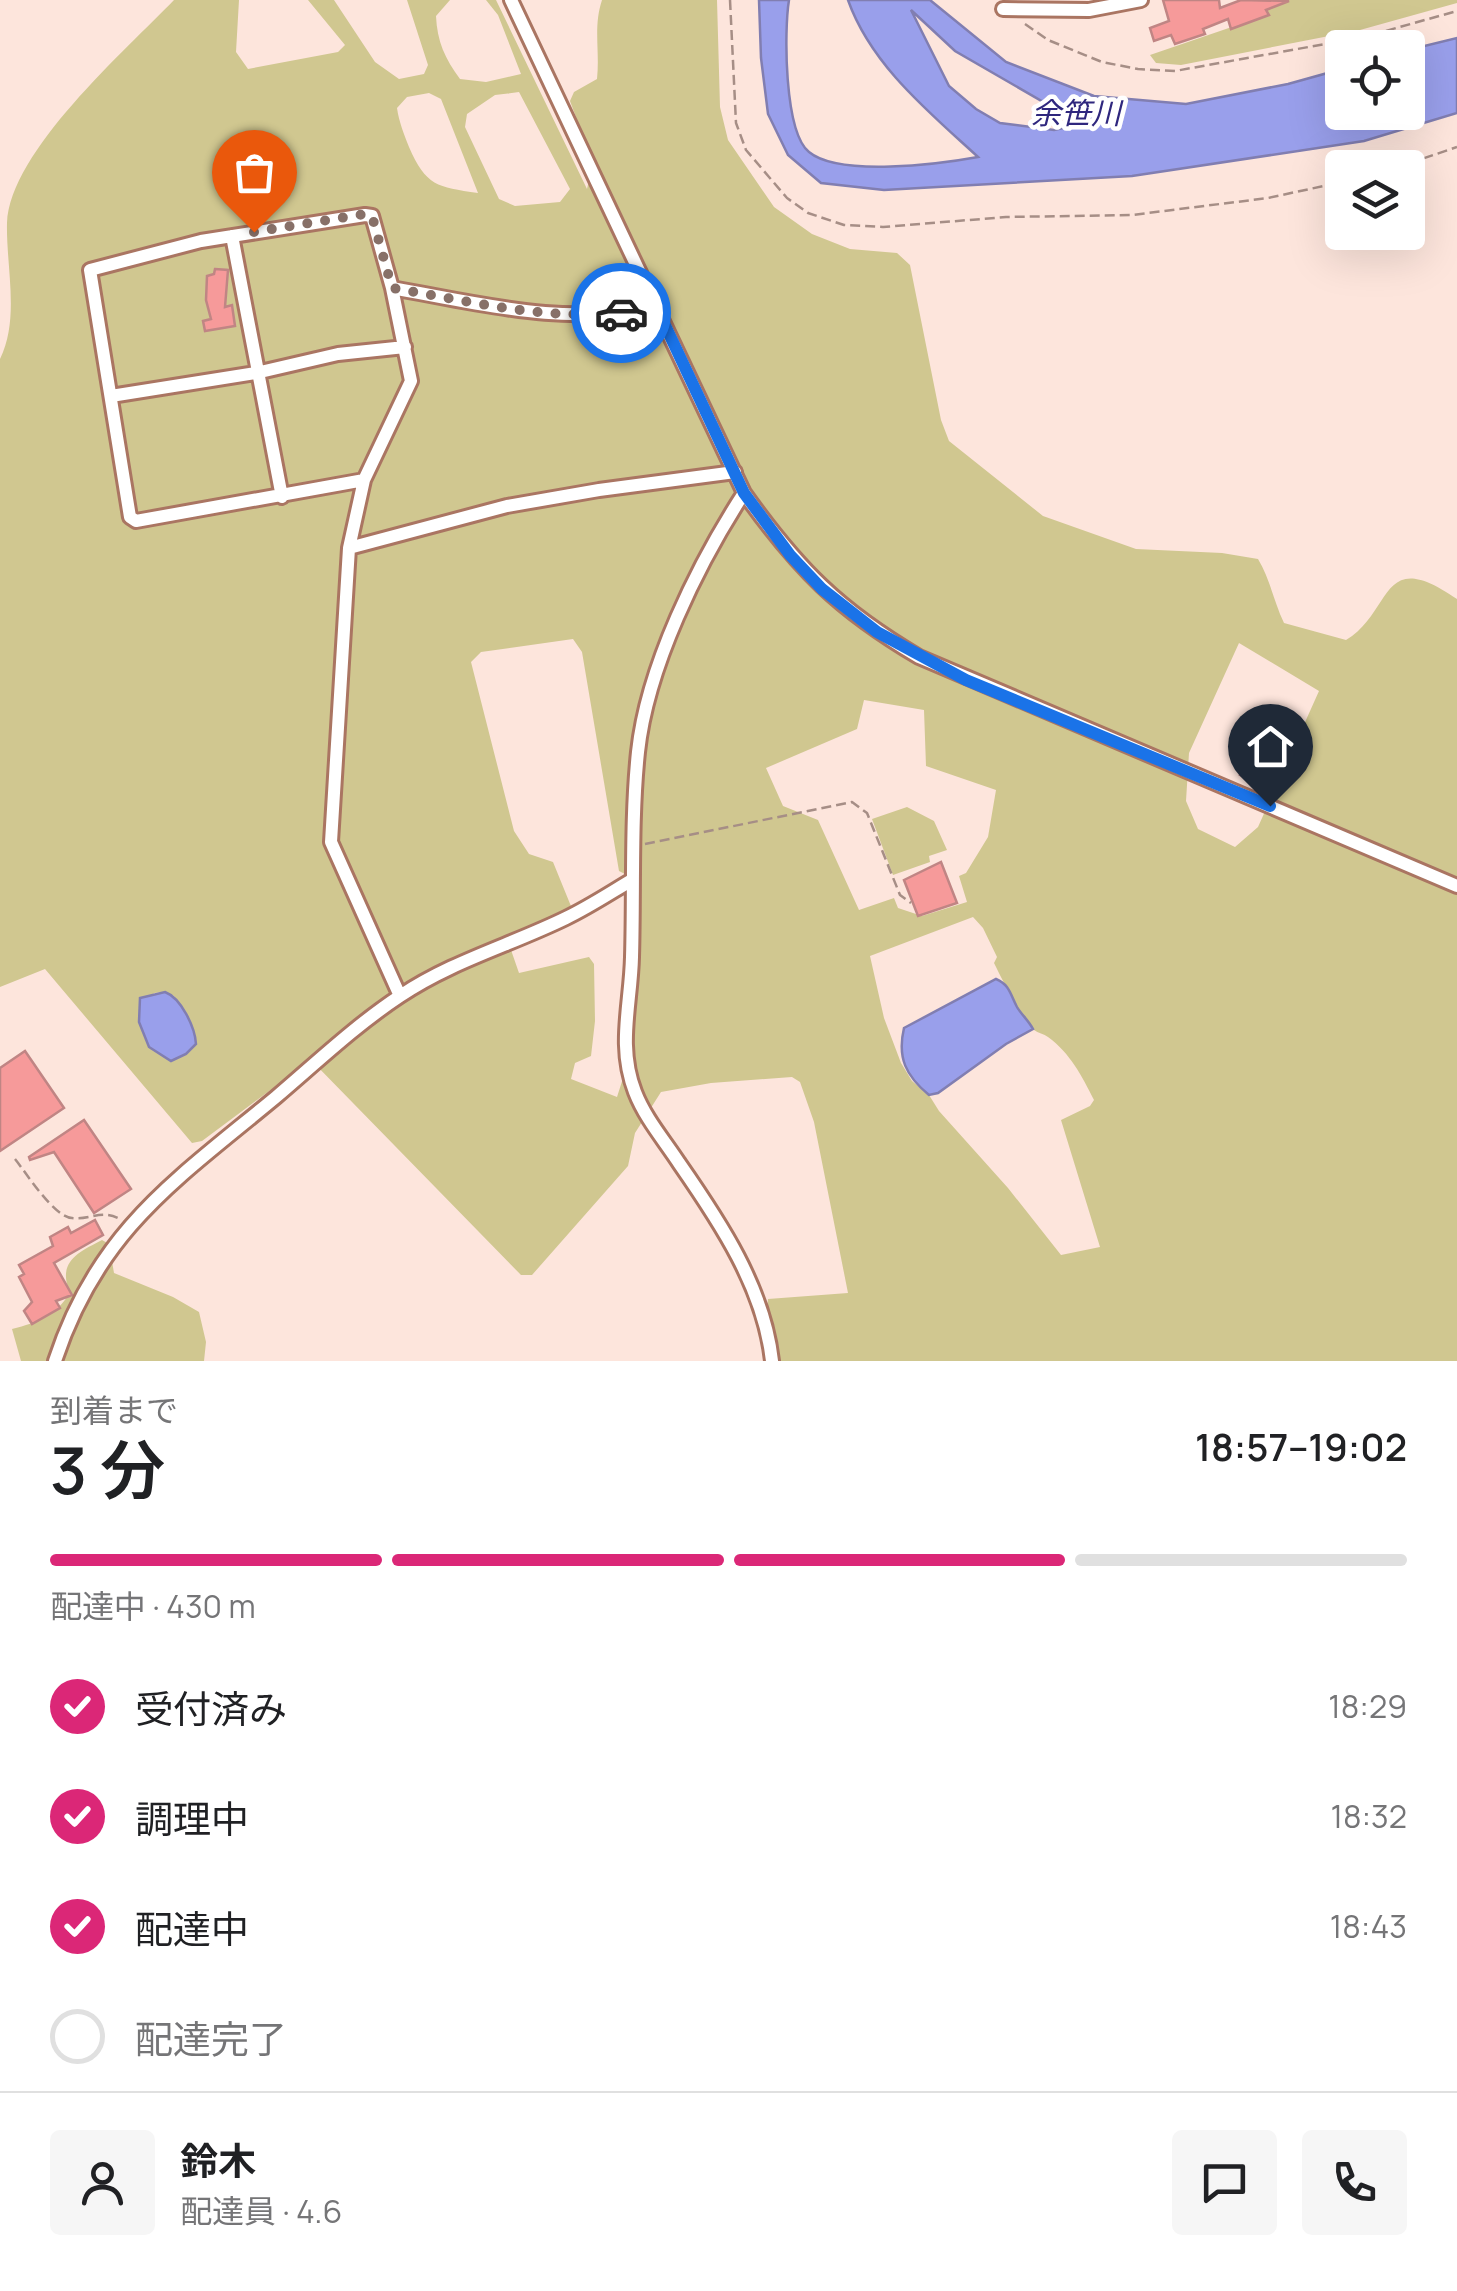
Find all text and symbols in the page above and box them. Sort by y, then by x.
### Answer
map controls [1325,30,1425,250]
button: locate [1325,30,1425,130]
water label: 余笹川 [1031,92,1124,133]
pin [212,130,297,233]
icon: bag [227,145,282,200]
button: layers [1325,150,1425,250]
courier [571,263,671,363]
icon: car [594,286,649,341]
pin [1228,704,1313,807]
icon: home [1243,719,1298,774]
text: 到着まで [50,1388,178,1432]
text: 18:57–19:02 [1195,1420,1407,1472]
text: 3 分 [50,1425,165,1514]
text: 配達中 · 430 m [50,1584,256,1628]
icon: check [50,1679,105,1734]
text: 受付済み [135,1682,287,1734]
text: 18:29 [1328,1684,1407,1728]
icon: check [50,1789,105,1844]
text: 調理中 [135,1792,249,1844]
text: 18:32 [1330,1794,1407,1838]
icon: check [50,1899,105,1954]
text: 配達中 [135,1902,249,1954]
text: 18:43 [1330,1904,1407,1948]
text: 配達完了 [135,2012,287,2064]
button: person [50,2130,155,2235]
button: chat [1172,2130,1277,2235]
button: phone [1302,2130,1407,2235]
text: 鈴木 [180,2134,256,2186]
text: 配達員 · 4.6 [180,2189,342,2233]

